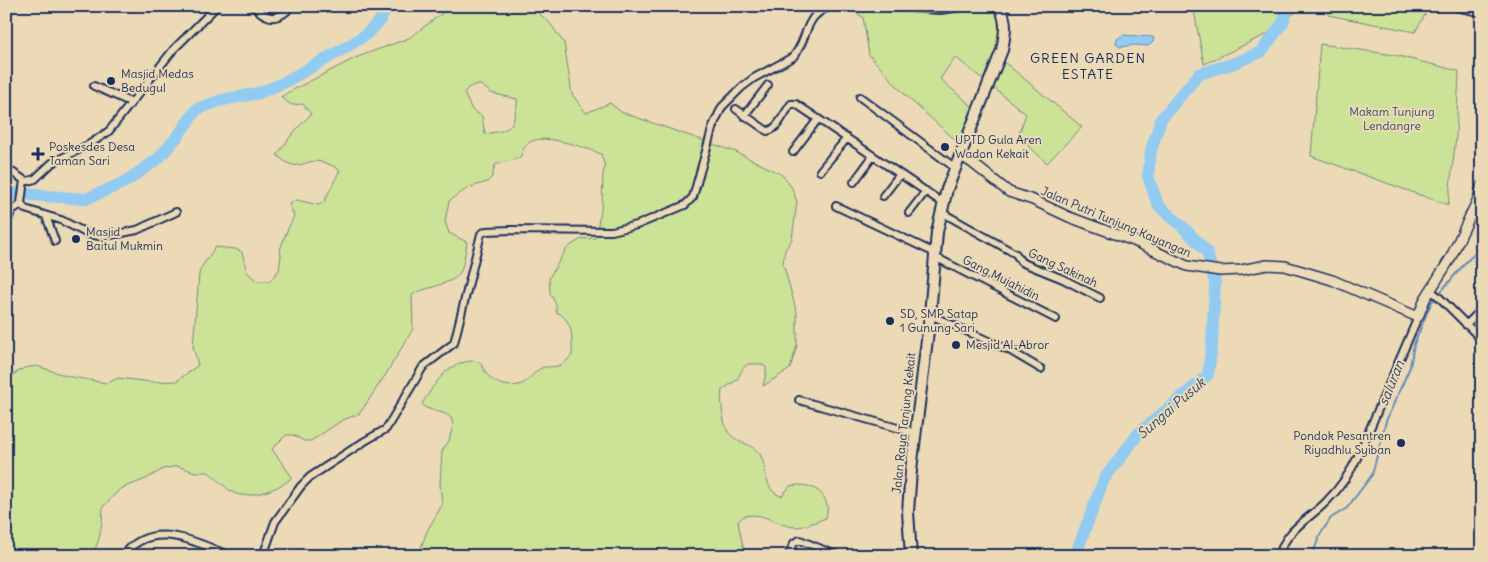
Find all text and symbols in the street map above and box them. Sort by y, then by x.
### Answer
district label: GREEN GARDEN ESTATE [1030,49,1146,83]
place label: Masjid Medas Bedugul [121,66,194,95]
marker: Masjid Medas Bedugul [105,75,117,87]
park label: Makam Tunjung Lendangre [1349,104,1435,133]
place label: UPTD Gula Aren Wadon Kekait [955,132,1042,161]
place label: Poskesdes Desa Taman Sari [49,139,135,168]
marker: UPTD Gula Aren Wadon Kekait [939,141,951,153]
marker: Poskesdes Desa Taman Sari [31,147,45,161]
street label: Jalan Putri Tunjung Kayangan [1039,183,1194,260]
place label: Masjid Baitul Mukmin [86,224,163,253]
marker: Masjid Baitul Mukmin [70,233,82,245]
street label: Gang Sakinah [1026,245,1100,290]
street label: Gang Mujahidin [960,252,1042,303]
place label: SD, SMP Satap 1 Gunung Sari [900,306,978,335]
marker: SD, SMP Satap 1 Gunung Sari [884,315,896,327]
place label: Mesjid Al-Abror [966,337,1049,352]
marker: Mesjid Al-Abror [950,339,962,351]
street label: Jalan Raya Tanjung Kekait [889,352,918,494]
water label: saluran [1374,357,1409,408]
water label: Sungai Pusuk [1133,373,1209,443]
place label: Pondok Pesantren Riyadhlu Syiban [1293,428,1391,457]
marker: Pondok Pesantren Riyadhlu Syiban [1395,437,1407,449]

